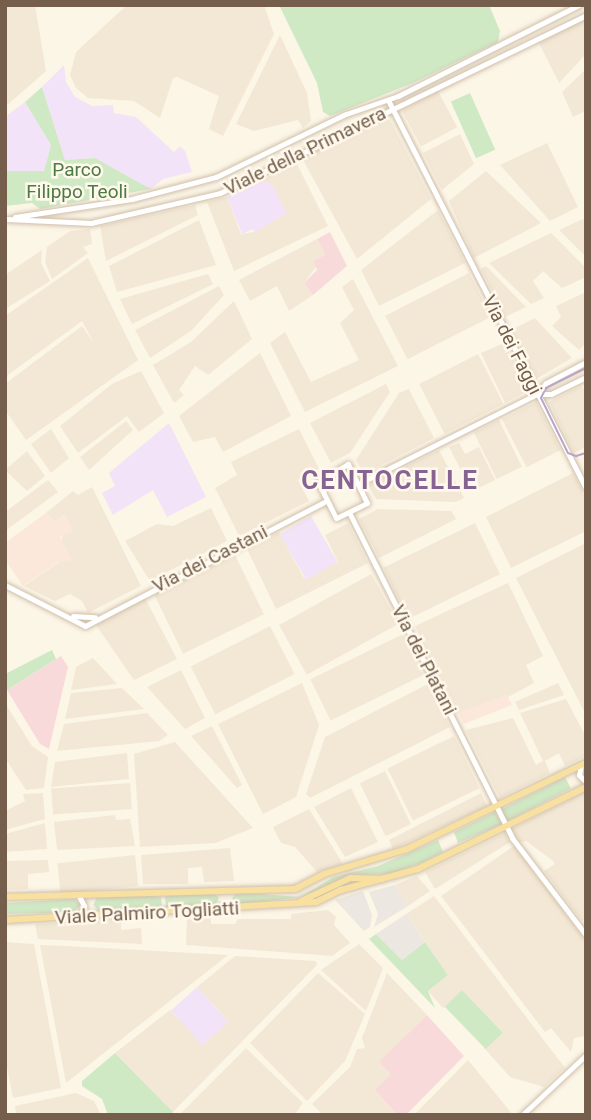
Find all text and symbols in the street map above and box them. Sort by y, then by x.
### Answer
street label: Viale della Primavera [220,102,390,200]
park label: Parco Filippo Teoli [26,159,128,203]
street label: Via dei Faggi [477,292,547,398]
district label: CENTOCELLE [302,465,478,497]
street label: Via dei Castani [149,520,271,598]
street label: Via dei Platani [386,601,462,719]
street label: Viale Palmiro Togliatti [54,897,240,929]

